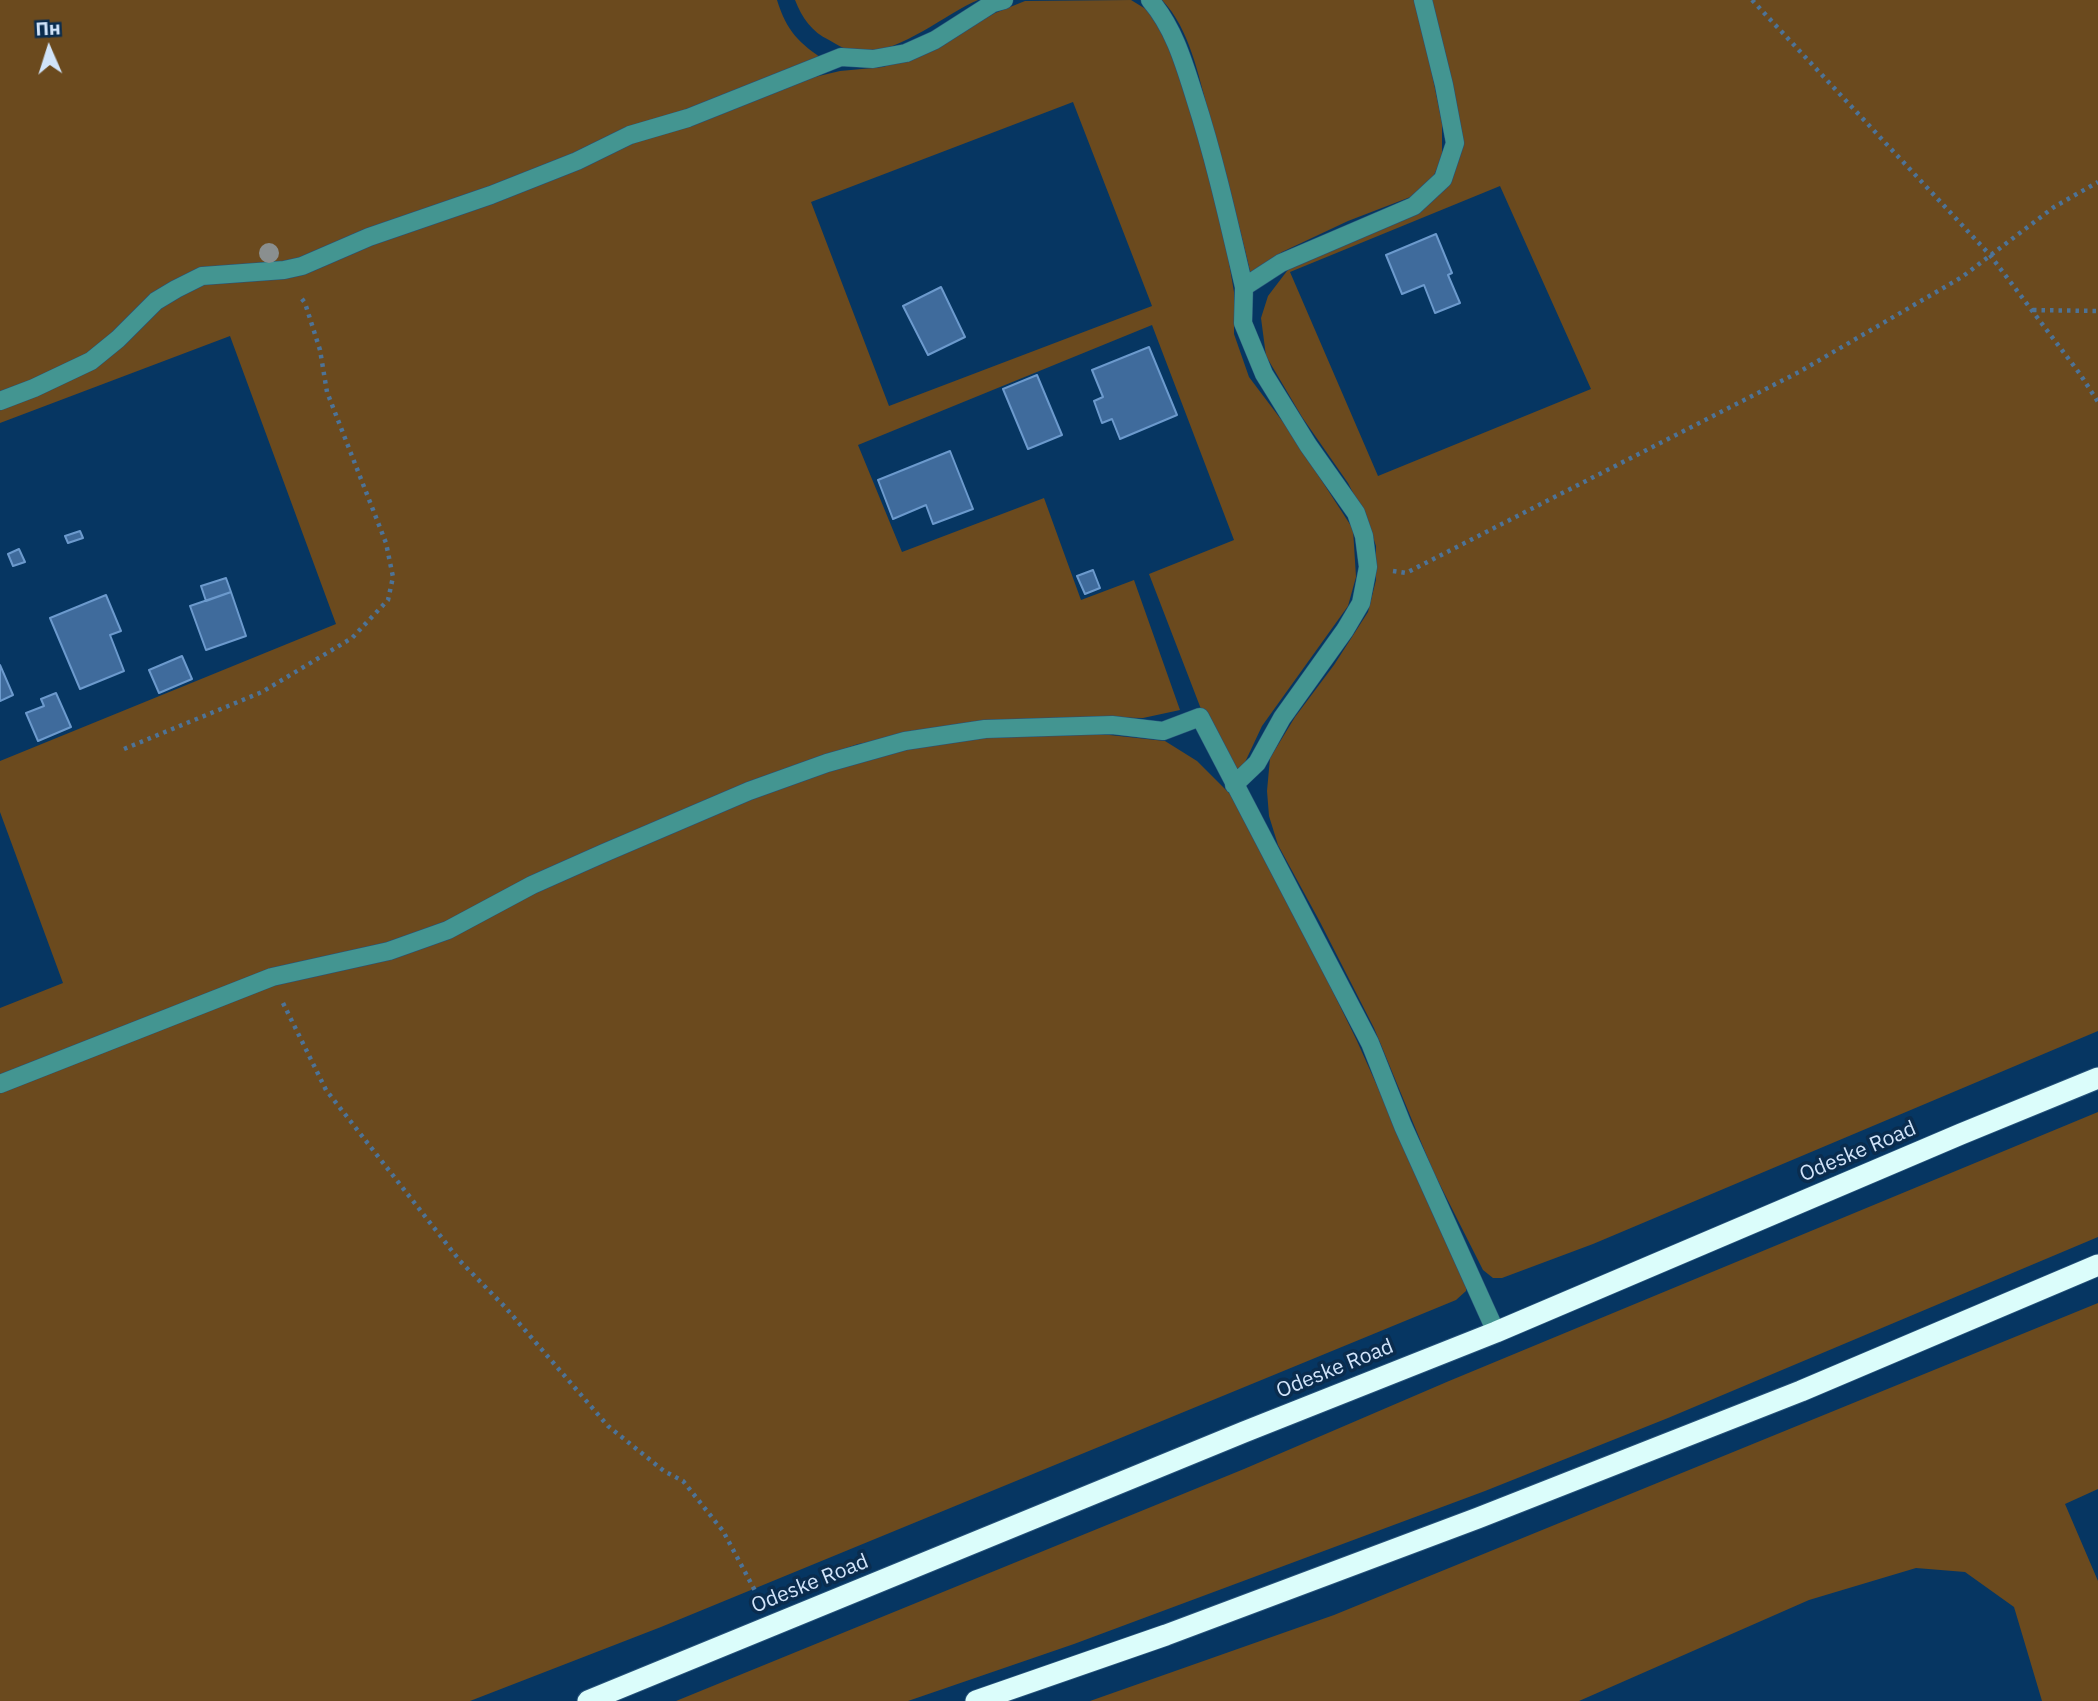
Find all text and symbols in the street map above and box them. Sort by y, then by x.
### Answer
north arrow [14,14,84,84]
text: Пн [35,15,61,41]
street label: Odeske Road [1796,1116,1920,1188]
street label: Odeske Road [1273,1334,1397,1404]
street label: Odeske Road [748,1549,872,1619]

